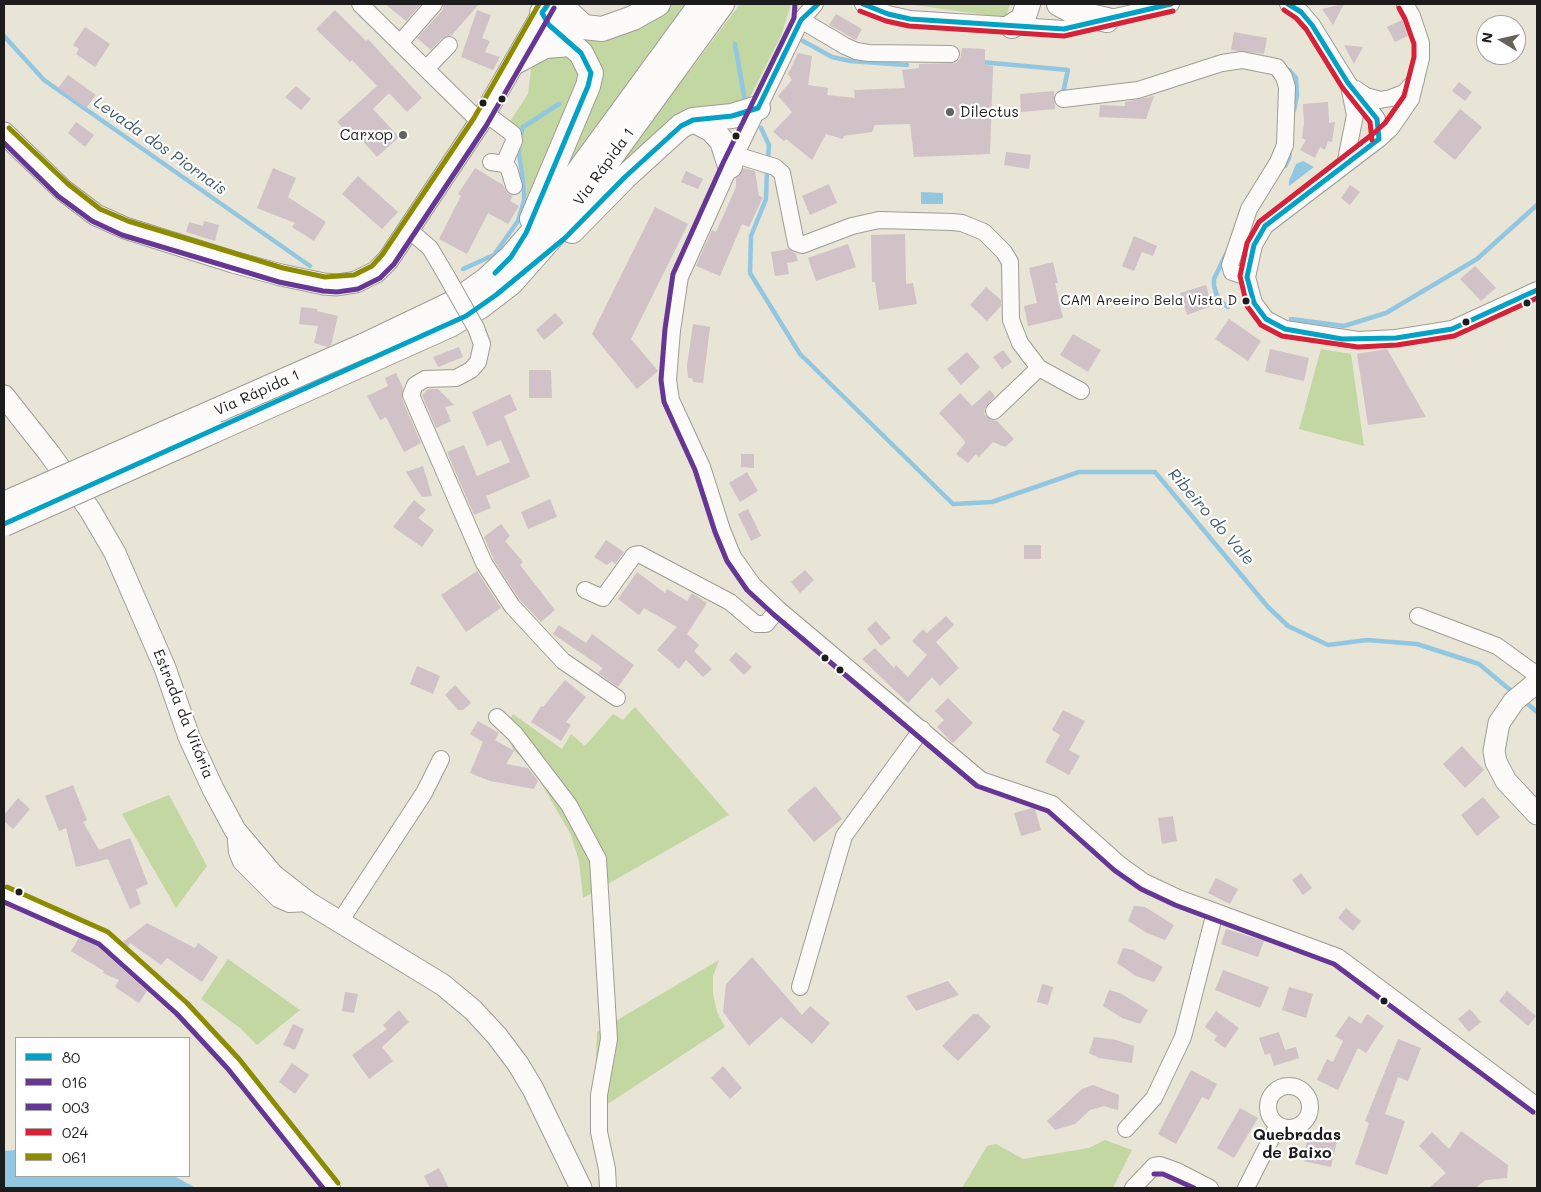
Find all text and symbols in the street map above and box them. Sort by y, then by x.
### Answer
north arrow [1476,15,1526,65]
text: N [1476,31,1497,44]
water label: Levada dos Piornais [90,93,230,199]
unlabelled marker [497,94,507,104]
unlabelled marker [478,98,488,108]
place label: Dilectus [960,103,1019,121]
marker: Dilectus [944,106,956,118]
street label: Via Rápida 1 [570,125,638,209]
place label: Carxop [340,126,393,144]
marker: Carxop [397,129,409,141]
unlabelled marker [731,131,741,141]
place label: CAM Areeiro Bela Vista D [1060,293,1237,309]
marker: CAM Areeiro Bela Vista D [1241,296,1251,306]
unlabelled marker [1522,298,1532,308]
unlabelled marker [1461,317,1471,327]
street label: Via Rápida 1 [212,366,302,420]
water label: Ribeiro do Vale [1164,465,1258,569]
street label: Estrada da Vitória [149,647,217,781]
unlabelled marker [820,653,830,663]
unlabelled marker [835,665,845,675]
unlabelled marker [14,887,24,897]
unlabelled marker [1379,996,1389,1006]
legend [15,1037,190,1177]
text: 80 [62,1047,80,1067]
text: 016 [62,1072,87,1092]
text: 003 [62,1097,89,1117]
text: 024 [62,1122,88,1142]
district label: Quebradas de Baixo [1253,1125,1341,1163]
text: 061 [62,1147,87,1167]

